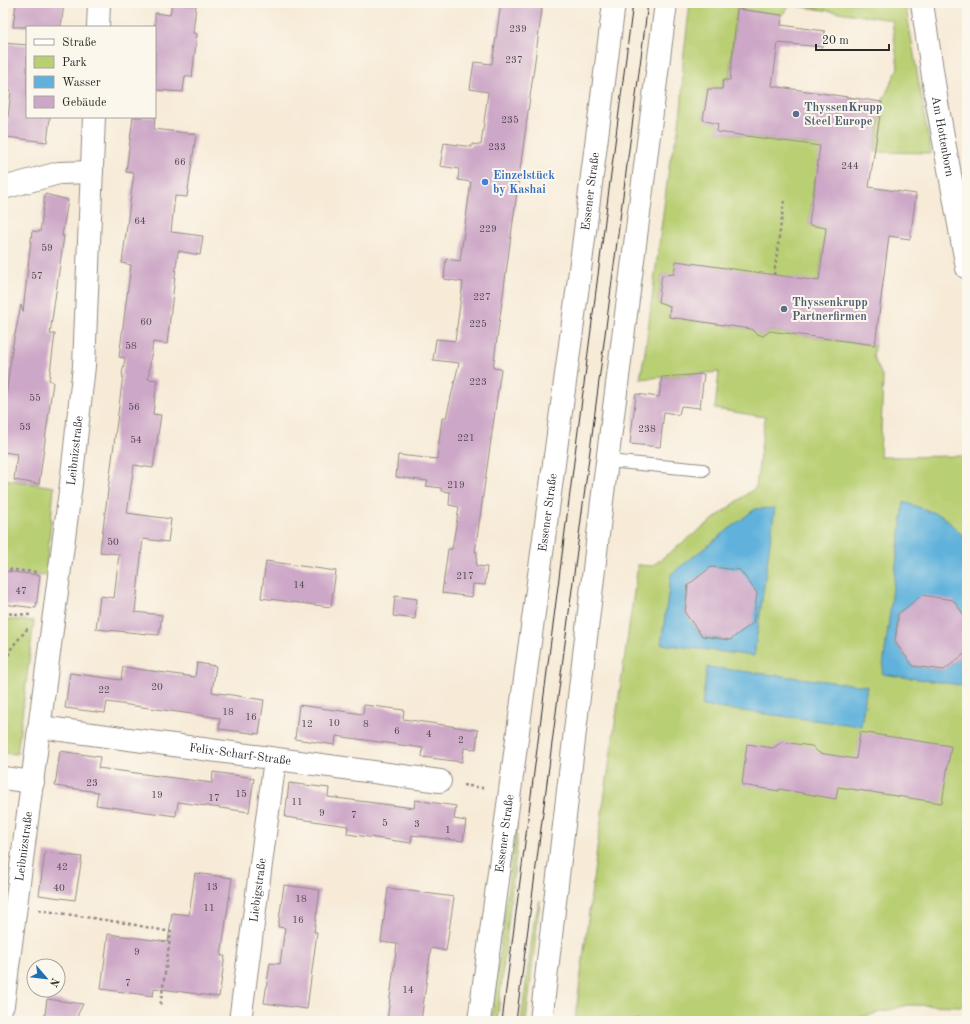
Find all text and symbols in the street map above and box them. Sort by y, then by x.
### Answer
house number: 239 [509,24,527,34]
legend [26,26,156,118]
scale bar [816,26,889,52]
text: 20 m [822,35,849,47]
text: Straße [62,37,97,49]
house number: 237 [505,55,523,65]
text: Park [62,57,87,69]
text: Wasser [62,77,101,89]
street label: Am Hottenborn [929,95,955,178]
text: Gebäude [62,97,107,109]
place label: ThyssenKrupp Steel Europe [804,102,882,128]
marker: ThyssenKrupp Steel Europe [791,109,801,119]
house number: 235 [501,115,519,125]
house number: 233 [488,142,506,152]
street label: Essener Straße [580,151,602,231]
house number: 66 [174,157,186,167]
house number: 244 [841,161,859,171]
place label: Einzelstück by Kashai [493,170,555,196]
marker: Einzelstück by Kashai [480,177,490,187]
house number: 64 [134,216,146,226]
house number: 229 [479,224,497,234]
house number: 59 [41,243,53,253]
house number: 57 [31,271,43,281]
house number: 227 [473,292,491,302]
place label: Thyssenkrupp Partnerfirmen [792,297,868,323]
marker: Thyssenkrupp Partnerfirmen [779,304,789,314]
house number: 60 [140,317,152,327]
house number: 225 [469,319,487,329]
house number: 58 [125,341,137,351]
house number: 223 [469,377,487,387]
house number: 55 [29,393,41,403]
house number: 56 [128,402,140,412]
street label: Leibnizstraße [66,415,86,486]
house number: 53 [19,422,31,432]
house number: 238 [638,424,656,434]
house number: 221 [457,433,475,443]
house number: 54 [130,435,142,445]
street label: Essener Straße [537,472,560,553]
house number: 219 [447,480,465,490]
house number: 50 [107,537,119,547]
house number: 217 [456,571,474,581]
house number: 14 [293,580,305,590]
house number: 47 [15,586,27,596]
house number: 20 [151,682,163,692]
house number: 22 [98,685,110,695]
house number: 18 [222,707,234,717]
house number: 16 [245,712,257,722]
house number: 10 [328,718,340,728]
house number: 12 [301,719,313,729]
house number: 8 [363,719,369,729]
house number: 6 [394,726,400,736]
house number: 4 [426,729,432,739]
house number: 2 [458,735,464,745]
street label: Felix-Scharf-Straße [188,742,292,768]
house number: 23 [86,778,98,788]
house number: 15 [235,789,247,799]
house number: 19 [151,790,163,800]
house number: 17 [208,793,220,803]
street label: Essener Straße [494,793,516,874]
house number: 11 [291,797,303,807]
house number: 9 [319,808,325,818]
street label: Leibnizstraße [14,810,35,882]
house number: 7 [351,810,357,820]
house number: 5 [382,818,388,828]
house number: 3 [414,819,420,829]
house number: 1 [445,825,451,835]
street label: Liebigstraße [248,857,269,923]
house number: 42 [56,862,68,872]
house number: 13 [206,882,218,892]
house number: 40 [53,883,65,893]
house number: 18 [295,894,307,904]
house number: 11 [203,903,215,913]
house number: 16 [292,915,304,925]
house number: 9 [134,947,140,957]
north arrow [26,958,66,998]
text: N [46,976,60,989]
house number: 7 [125,978,131,988]
house number: 14 [402,985,414,995]

